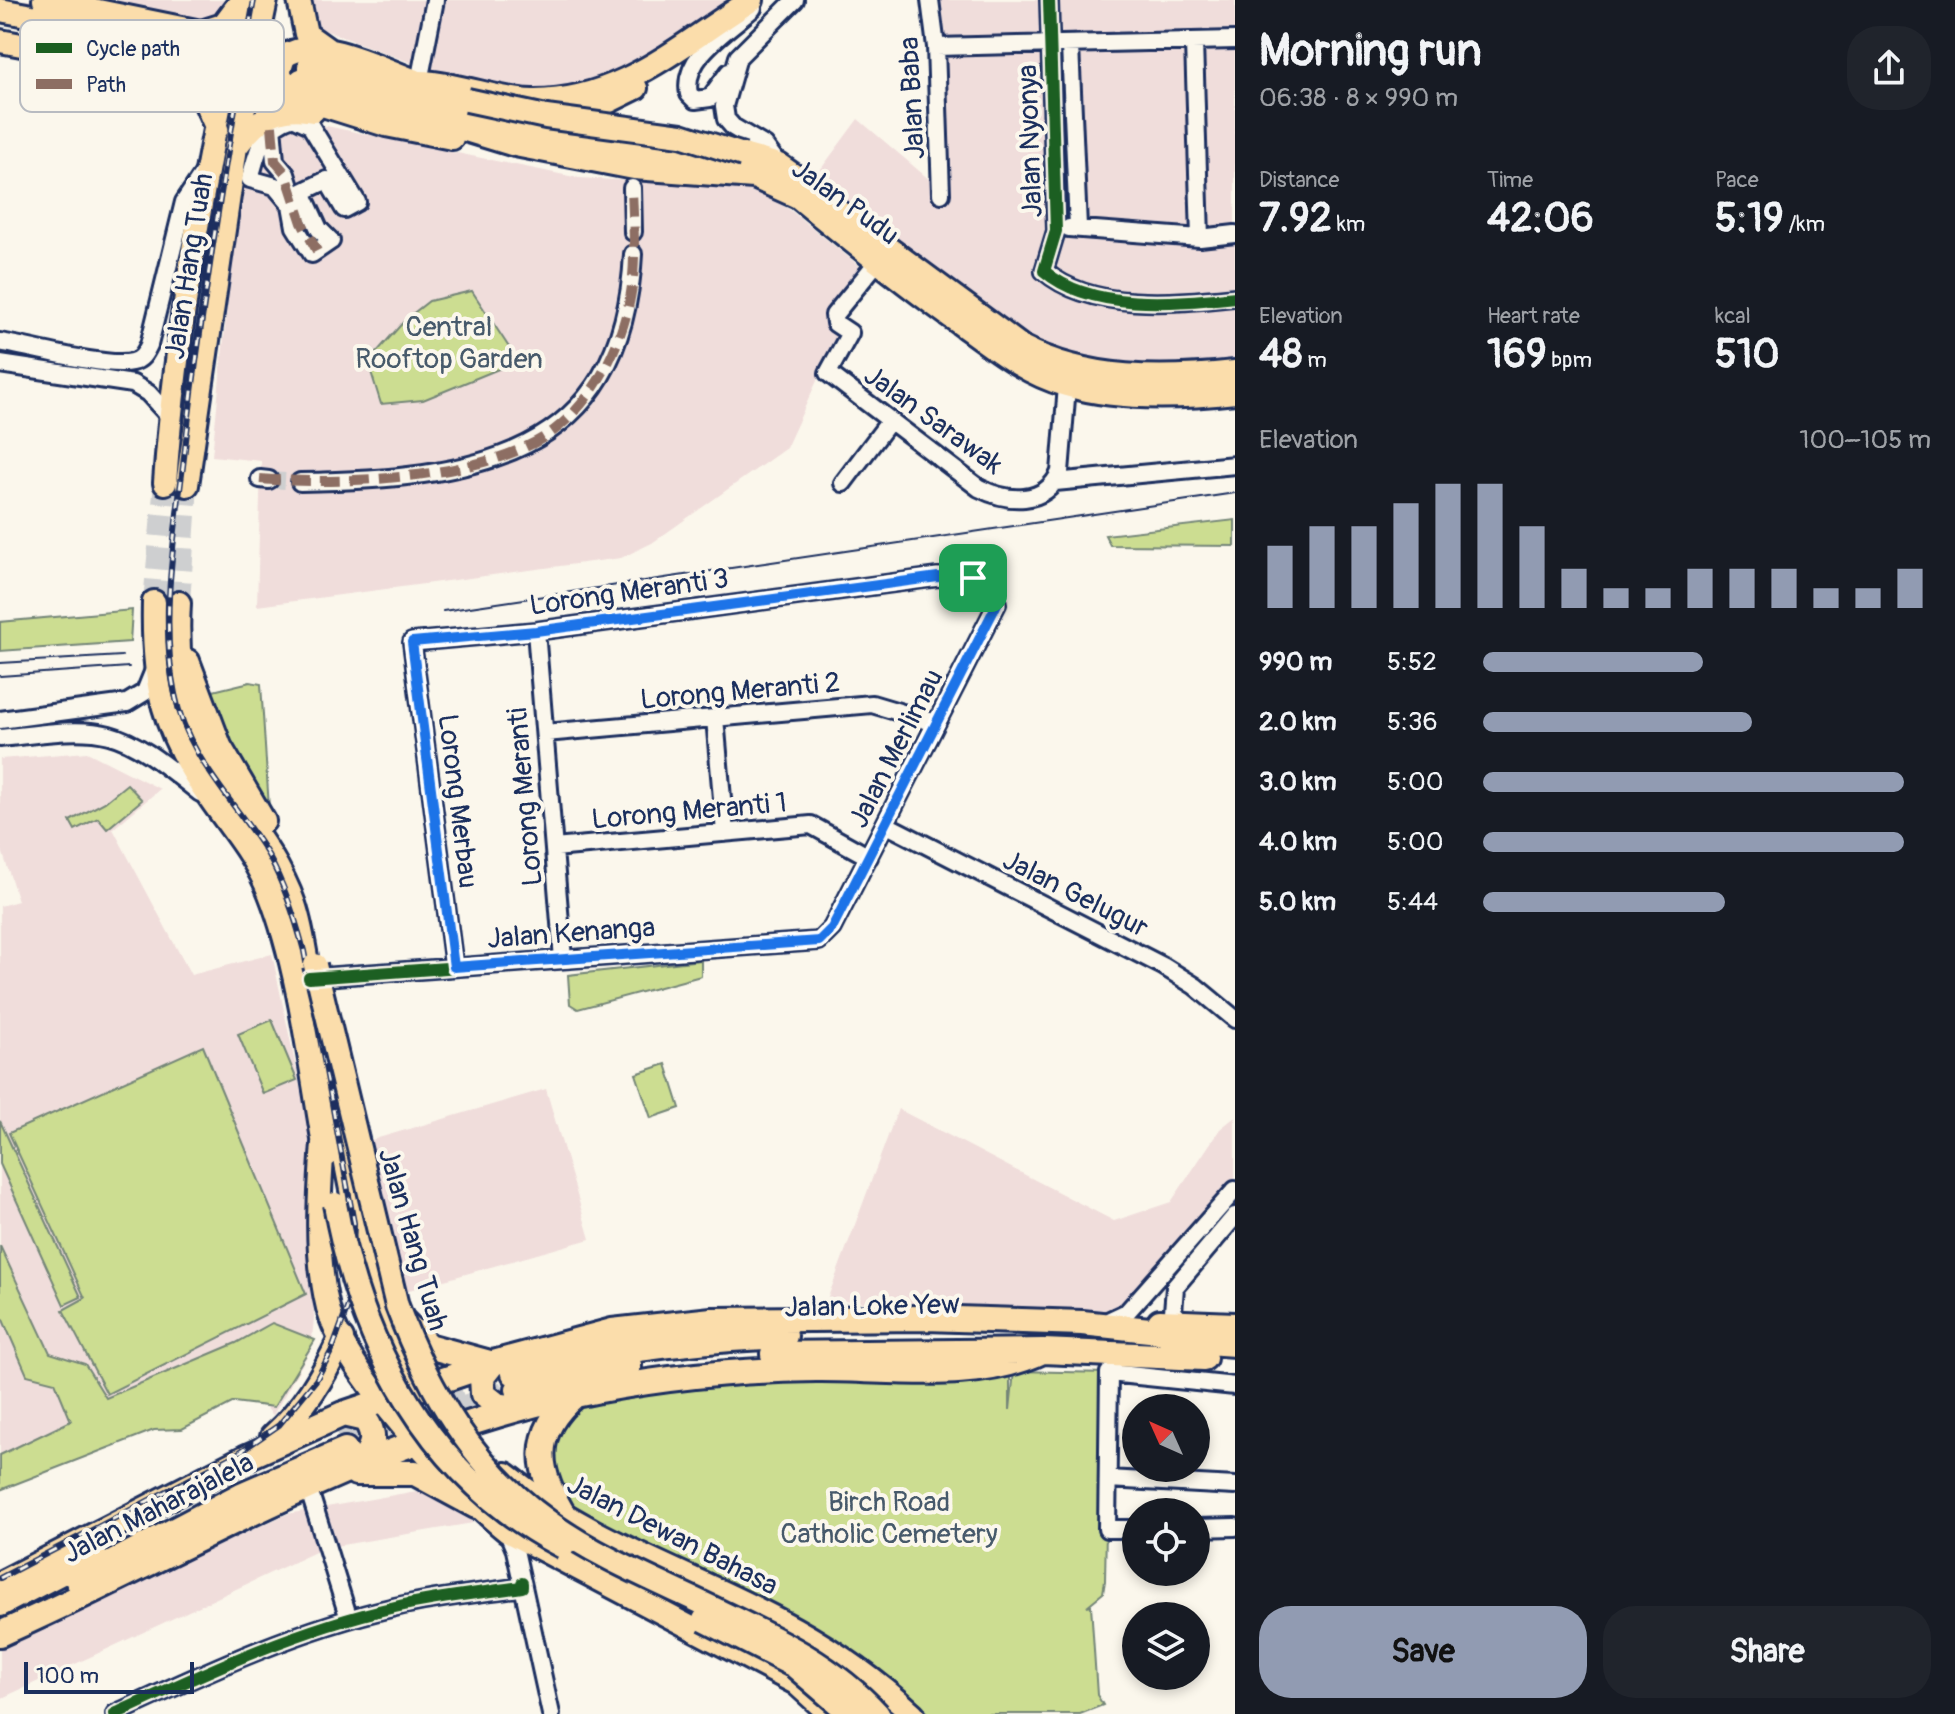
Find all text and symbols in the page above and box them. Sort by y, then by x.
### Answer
legend [20,20,284,112]
text: Morning run [1259,24,1482,79]
button: share [1847,26,1931,110]
text: Cycle path [86,35,180,63]
street label: Jalan Baba [892,36,933,160]
street label: Jalan Nyonya [1010,64,1051,218]
text: Path [86,71,126,99]
text: 06:38 · 8 × 990 m [1259,82,1458,114]
street label: Jalan Pudu [784,151,906,253]
text: Distance [1259,166,1339,194]
text: Time [1487,166,1533,194]
text: Pace [1715,166,1759,194]
street label: Jalan Hang Tuah [157,171,221,362]
text: 7.92 [1259,194,1332,243]
text: 42:06 [1487,194,1594,243]
text: 5:19 [1715,194,1784,243]
text: km [1332,210,1365,238]
text: /km [1784,210,1825,238]
text: Elevation [1259,302,1343,330]
text: Heart rate [1487,302,1580,330]
text: kcal [1715,302,1751,330]
park label: Central Rooftop Garden [355,310,543,377]
text: 48 [1259,330,1302,379]
text: 169 [1487,330,1547,379]
text: 510 [1715,330,1780,379]
text: m [1302,346,1327,374]
text: bpm [1547,346,1592,374]
street label: Jalan Sarawak [857,358,1010,483]
text: Elevation [1259,424,1358,456]
text: 100–105 m [1799,424,1931,456]
pin [939,544,1007,612]
icon: arrive [951,556,995,600]
street label: Lorong Meranti 3 [527,561,731,624]
text: 990 m [1259,646,1332,678]
text: 5:52 [1387,646,1437,678]
street label: Jalan Merlimau [841,663,951,834]
street label: Lorong Meranti 2 [639,665,842,718]
street label: Lorong Meranti [500,706,551,888]
text: 2.0 km [1259,706,1337,738]
text: 5:36 [1387,706,1438,738]
street label: Lorong Merbau [429,712,486,890]
text: 3.0 km [1259,766,1337,798]
text: 5:00 [1387,766,1444,798]
street label: Lorong Meranti 1 [590,786,788,837]
text: 4.0 km [1259,826,1337,858]
text: 5:00 [1387,826,1444,858]
street label: Jalan Gelugur [997,843,1154,946]
text: 5.0 km [1259,886,1336,918]
text: 5:44 [1387,886,1438,918]
street label: Jalan Kenanga [486,910,656,957]
street label: Jalan Hang Tuah [370,1144,455,1335]
street label: Jalan Loke Yew [784,1287,960,1326]
north arrow [1122,1394,1210,1482]
map controls [1122,1394,1210,1690]
street label: Jalan Maharajalela [58,1445,260,1571]
street label: Jalan Dewan Bahasa [561,1467,784,1604]
park label: Birch Road Catholic Cemetery [780,1485,998,1552]
button: locate [1122,1498,1210,1586]
button: layers [1122,1602,1210,1690]
button: Save [1259,1606,1587,1698]
button: Share [1603,1606,1931,1698]
scale bar [24,1658,194,1694]
text: 100 m [36,1662,99,1690]

